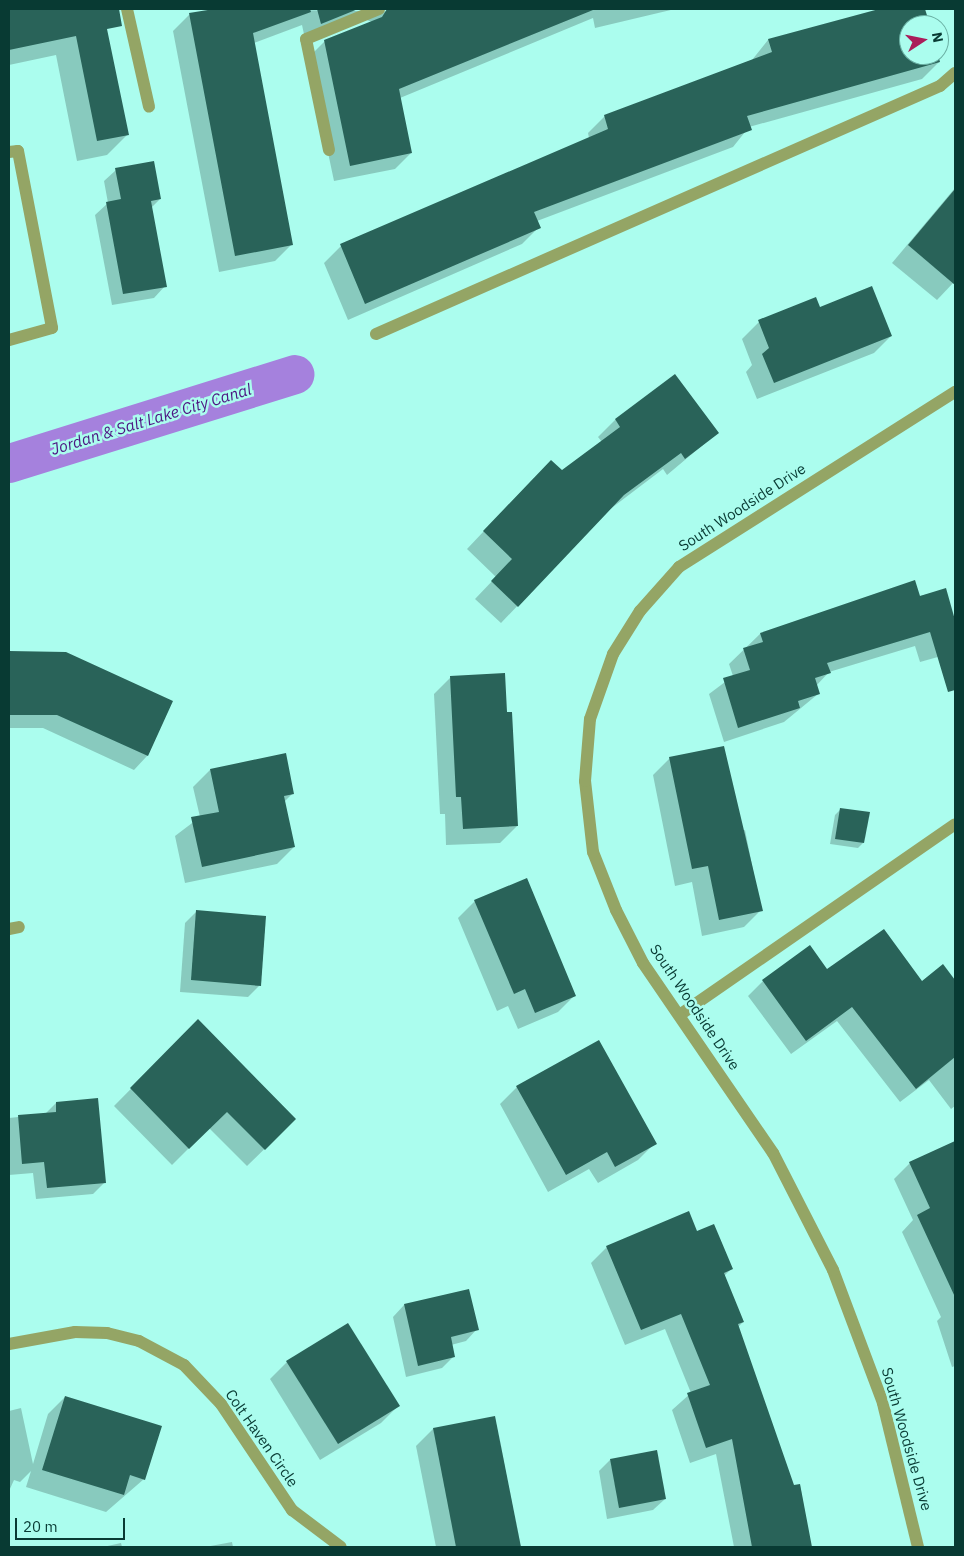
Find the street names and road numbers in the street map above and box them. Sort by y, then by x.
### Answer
street label: South Woodside Drive [675,459,809,555]
street label: South Woodside Drive [646,941,744,1073]
street label: South Woodside Drive [878,1365,936,1513]
street label: Colt Haven Circle [222,1386,302,1490]

